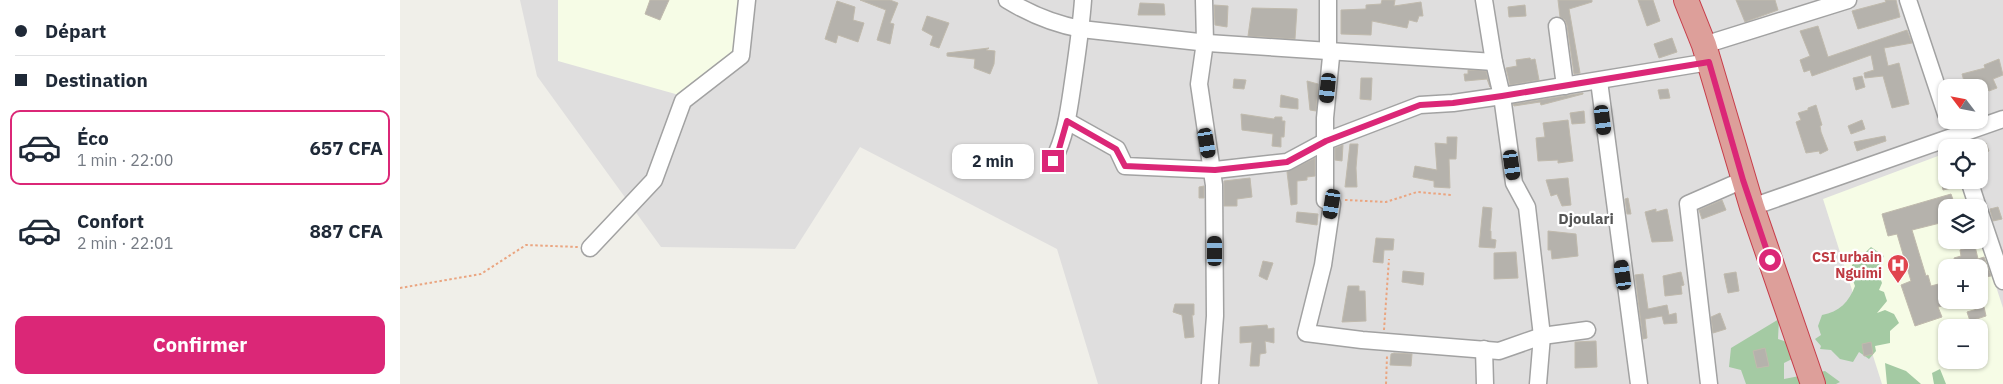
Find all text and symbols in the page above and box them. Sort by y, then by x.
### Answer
text: Départ [45,19,106,43]
text: Destination [45,68,148,92]
car [1318,72,1337,104]
north arrow [1938,79,1988,129]
map controls [1938,79,1988,369]
car [1593,104,1612,136]
icon: car [17,125,62,170]
text: Éco [77,126,109,150]
car [1197,127,1216,159]
text: 657 CFA [309,136,383,160]
button: locate [1938,139,1988,189]
callout: 2 min [953,144,1036,178]
car [1502,149,1521,181]
text: 1 min · 22:00 [77,150,173,170]
route end [1042,150,1064,172]
text: 2 min [972,151,1014,171]
car [1322,188,1341,220]
button: layers [1938,199,1988,249]
icon: car [17,208,62,253]
text: Confort [77,209,144,233]
district label: Djoulari [1558,209,1614,228]
text: 887 CFA [309,219,383,243]
text: 2 min · 22:01 [77,233,173,253]
car [1207,236,1222,266]
place label: CSI urbain Nguimi [1812,248,1882,282]
route start [1759,249,1781,271]
hospital icon: CSI urbain Nguimi [1886,253,1910,284]
car [1613,259,1632,291]
button: + [1938,259,1988,309]
button: Confirmer [15,316,385,374]
button: − [1938,319,1988,369]

